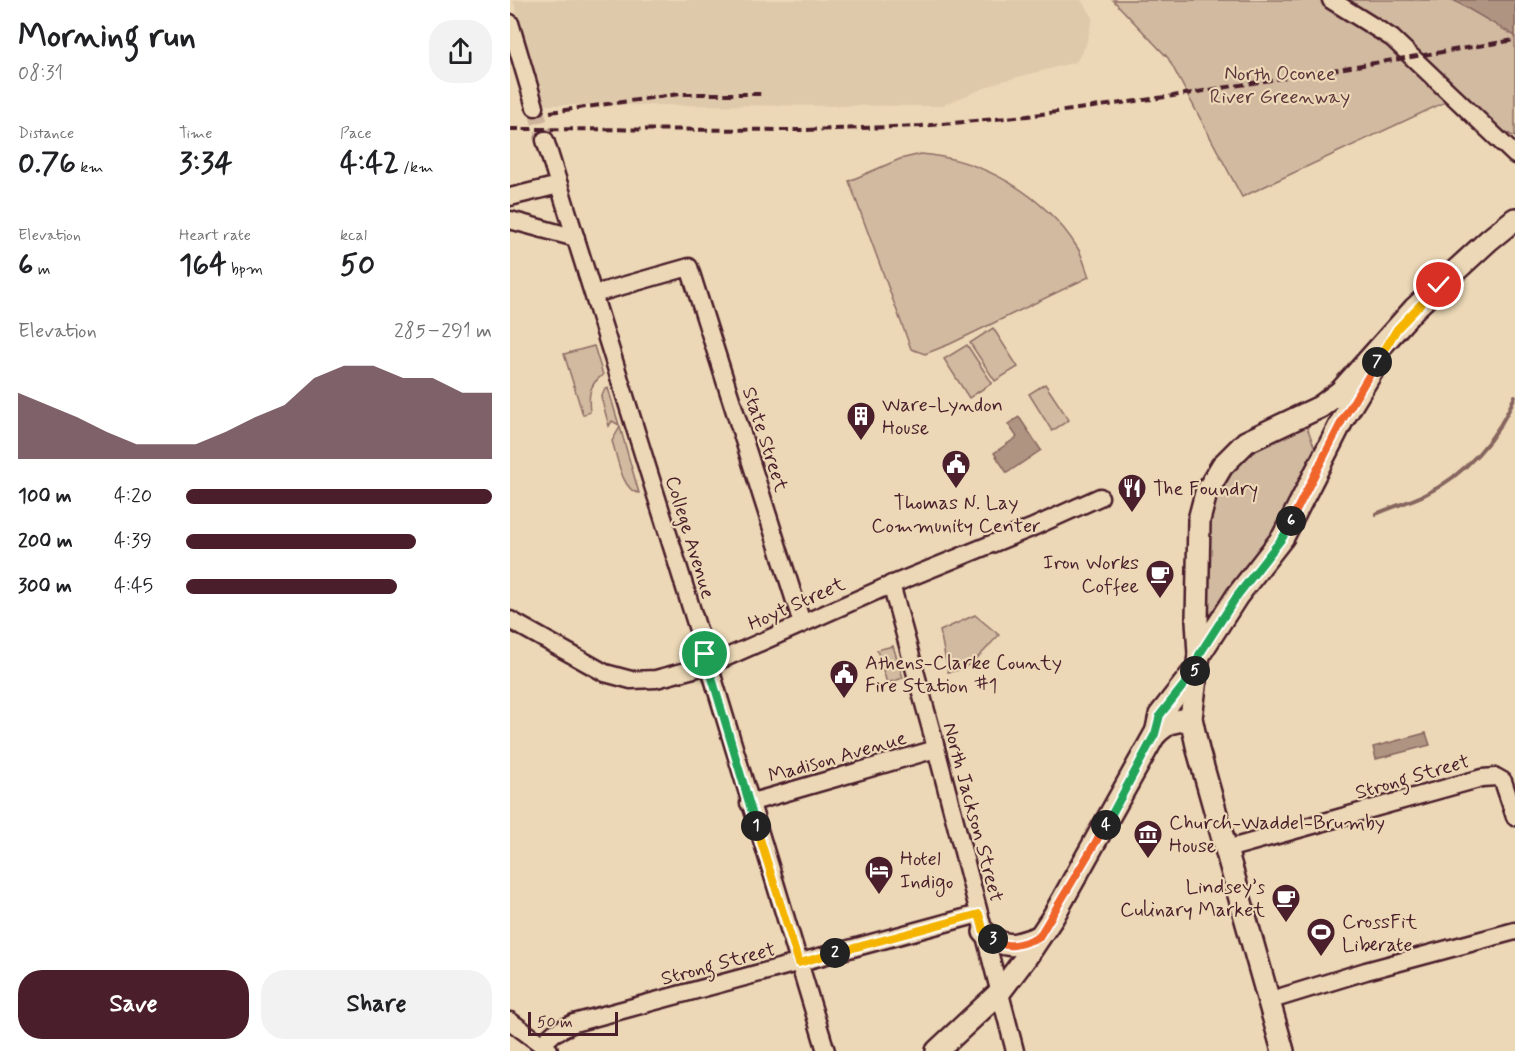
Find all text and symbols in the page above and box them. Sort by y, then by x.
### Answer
text: Morning run [18,15,196,59]
button: share [429,20,492,83]
text: 08:31 [18,60,63,87]
park label: North Oconee River Greenway [1210,61,1350,111]
text: Distance [18,123,74,144]
text: Time [179,123,213,144]
text: Pace [340,123,372,144]
text: 0.76 [18,144,76,183]
text: 3:34 [179,144,232,183]
text: 4:42 [340,144,399,183]
text: km [76,157,103,178]
text: /km [399,157,433,178]
text: Elevation [18,225,81,246]
text: Heart rate [179,225,251,246]
text: kcal [340,225,367,246]
text: 6 [18,246,33,285]
text: 164 [179,246,227,285]
text: 50 [340,246,375,285]
text: m [33,259,50,280]
text: bpm [227,259,263,280]
pin [1413,259,1464,310]
icon: check [1422,268,1455,301]
text: Elevation [18,318,97,345]
text: 285–291 m [394,318,492,345]
pin: 7 [1362,347,1392,377]
text: 7 [1372,351,1382,372]
street label: State Street [735,384,794,496]
place label: Ware-Lyndon House [882,392,1003,442]
building icon: Ware-Lyndon House [845,400,877,442]
public building icon: Thomas N. Lay Community Center [940,448,972,490]
restaurant icon: The Foundry [1116,472,1148,514]
street label: College Avenue [658,473,721,602]
place label: The Foundry [1153,476,1258,503]
text: 100 m [18,483,72,510]
text: 4:20 [114,483,152,510]
place label: Thomas N. Lay Community Center [871,490,1041,540]
pin: 6 [1276,506,1306,536]
text: 6 [1287,510,1295,531]
text: 200 m [18,528,73,555]
text: 4:39 [114,528,152,555]
place label: Iron Works Coffee [1043,550,1139,600]
cafe icon: Iron Works Coffee [1144,558,1176,600]
street label: Hoyt Street [744,571,850,638]
text: 300 m [18,573,72,600]
text: 4:45 [114,573,153,600]
pin [679,628,730,679]
icon: arrive [688,637,721,670]
place label: Athens-Clarke County Fire Station #1 [865,650,1062,700]
pin: 5 [1180,656,1210,686]
public building icon: Athens-Clarke County Fire Station #1 [828,658,860,700]
text: 5 [1190,660,1200,681]
street label: North Jackson Street [936,720,1009,905]
street label: Madison Avenue [765,725,910,790]
street label: Strong Street [1352,748,1473,809]
pin: 4 [1091,810,1121,840]
place label: Church-Waddel-Brumby House [1169,810,1385,860]
pin: 1 [741,811,771,841]
text: 4 [1101,814,1111,835]
text: 1 [752,815,760,836]
museum icon: Church-Waddel-Brumby House [1132,818,1164,860]
place label: Hotel Indigo [900,846,953,897]
hotel icon: Hotel Indigo [863,854,895,896]
place label: Lindsey’s Culinary Market [1120,874,1265,924]
cafe icon: Lindsey’s Culinary Market [1270,882,1302,924]
place label: CrossFit Liberate [1342,909,1417,959]
sports icon: CrossFit Liberate [1305,916,1337,958]
pin: 3 [978,924,1008,954]
text: 3 [989,928,997,949]
street label: Strong Street [658,936,779,995]
pin: 2 [820,938,850,968]
text: 2 [831,942,839,963]
button: Save [18,970,249,1039]
button: Share [261,970,492,1039]
scale bar [528,1009,618,1036]
text: 50 m [537,1012,573,1033]

